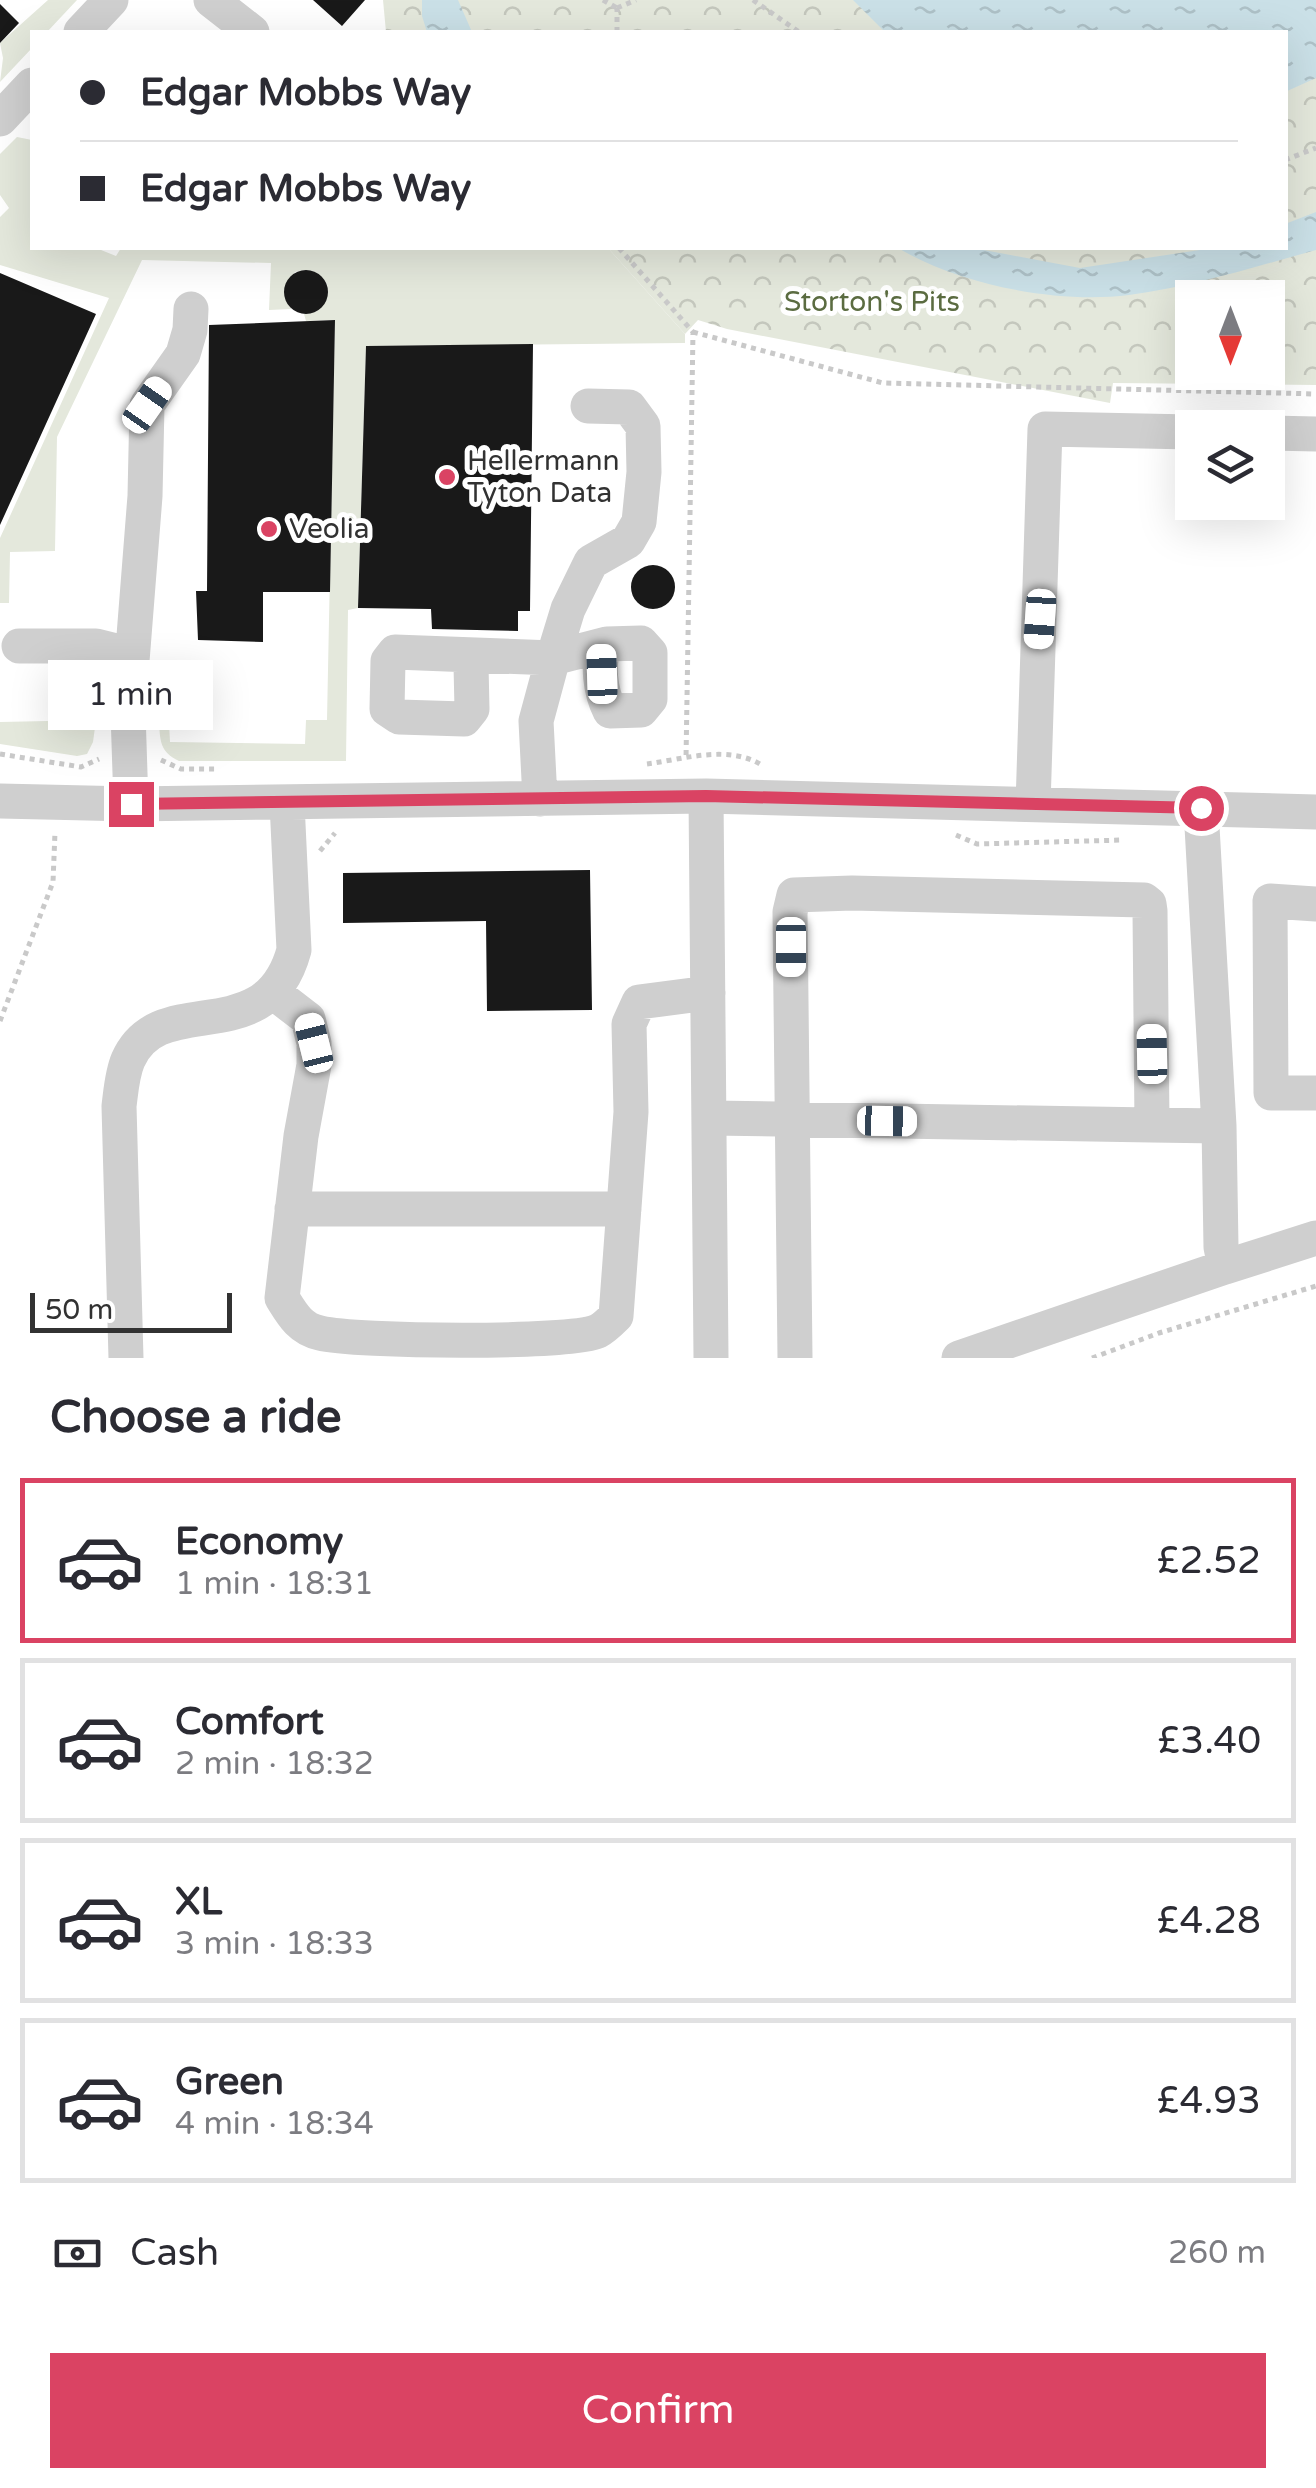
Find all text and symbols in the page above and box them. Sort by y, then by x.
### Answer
text: Edgar Mobbs Way [140,70,471,116]
text: Edgar Mobbs Way [140,166,471,212]
north arrow [1175,280,1285,390]
map controls [1175,280,1285,520]
park label: Storton's Pits [784,285,960,319]
car [118,372,176,438]
button: layers [1175,410,1285,520]
place label: Hellermann Tyton Data [467,444,620,510]
marker: Hellermann Tyton Data [436,466,458,488]
place label: Veolia [289,512,369,546]
marker: Veolia [258,518,280,540]
car [1023,588,1057,650]
car [586,643,618,705]
callout: 1 min [48,659,214,729]
text: 1 min [88,676,173,714]
route end [109,782,154,827]
route start [1179,786,1224,831]
car [776,917,806,977]
car [292,1010,336,1076]
car [1136,1024,1168,1084]
car [857,1105,917,1137]
scale bar [30,1288,232,1332]
text: 50 m [45,1293,113,1327]
text: Choose a ride [50,1391,341,1445]
icon: car [55,1516,145,1606]
text: Economy [175,1519,343,1565]
text: £2.52 [1157,1538,1261,1584]
text: 1 min · 18:31 [175,1565,374,1603]
icon: car [55,1696,145,1786]
text: Comfort [175,1699,324,1745]
text: £3.40 [1157,1718,1261,1764]
text: 2 min · 18:32 [175,1745,374,1783]
icon: car [55,1876,145,1966]
text: XL [175,1879,222,1925]
text: £4.28 [1157,1898,1261,1944]
text: 3 min · 18:33 [175,1925,374,1963]
icon: car [55,2056,145,2146]
text: Green [175,2059,284,2105]
text: £4.93 [1157,2078,1261,2124]
text: 4 min · 18:34 [175,2105,374,2143]
icon: cash [50,2226,105,2281]
text: Cash [130,2230,219,2276]
text: 260 m [1168,2234,1266,2272]
button: Confirm [50,2353,1266,2468]

